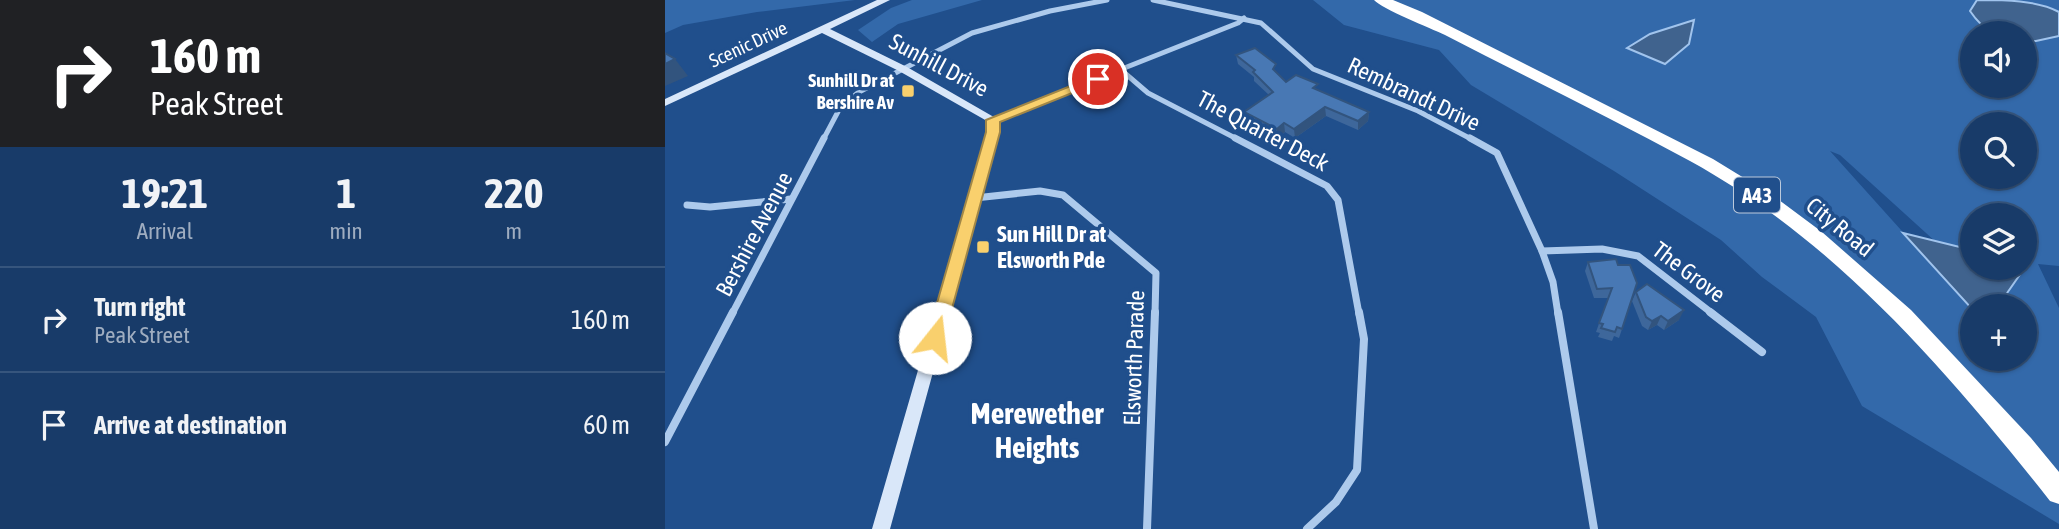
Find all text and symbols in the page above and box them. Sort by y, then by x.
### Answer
street label: Scenic Drive [705,16,791,72]
map controls [1960,21,2037,371]
button: sound [1960,21,2037,98]
text: 160 m [150,27,261,83]
icon: right [35,28,126,119]
street label: Sunhill Drive [885,28,993,102]
pin [1068,49,1128,109]
street label: Rembrandt Drive [1344,52,1484,136]
icon: arrive [1079,60,1117,98]
place label: Sunhill Dr at Bershire Av [808,69,895,113]
marker: Sunhill Dr at Bershire Av [900,83,916,99]
text: Peak Street [150,85,283,122]
street label: The Quarter Deck [1193,86,1333,176]
button: search [1960,112,2037,189]
street label: Bershire Avenue [710,168,798,300]
text: 19:21 [122,169,208,217]
text: 1 [336,169,356,217]
text: 220 [484,169,543,217]
road number: A43 [1734,178,1780,212]
street label: City Road [1801,192,1879,262]
button: layers [1960,203,2037,280]
text: Arrival [137,218,193,244]
text: min [330,218,363,244]
text: m [506,218,522,244]
place label: Sun Hill Dr at Elsworth Pde [997,221,1107,273]
street label: The Grove [1648,236,1730,308]
marker: Sun Hill Dr at Elsworth Pde [975,239,991,255]
street label: Elsworth Parade [1119,290,1149,426]
text: Turn right [94,292,185,322]
button: + [1960,294,2037,371]
icon: right [35,301,73,339]
position arrow [898,301,972,375]
text: 160 m [571,305,630,335]
text: Peak Street [94,322,190,348]
district label: Merewether Heights [971,396,1105,464]
icon: arrive [35,406,73,444]
text: Arrive at destination [94,410,287,440]
text: 60 m [583,410,630,440]

